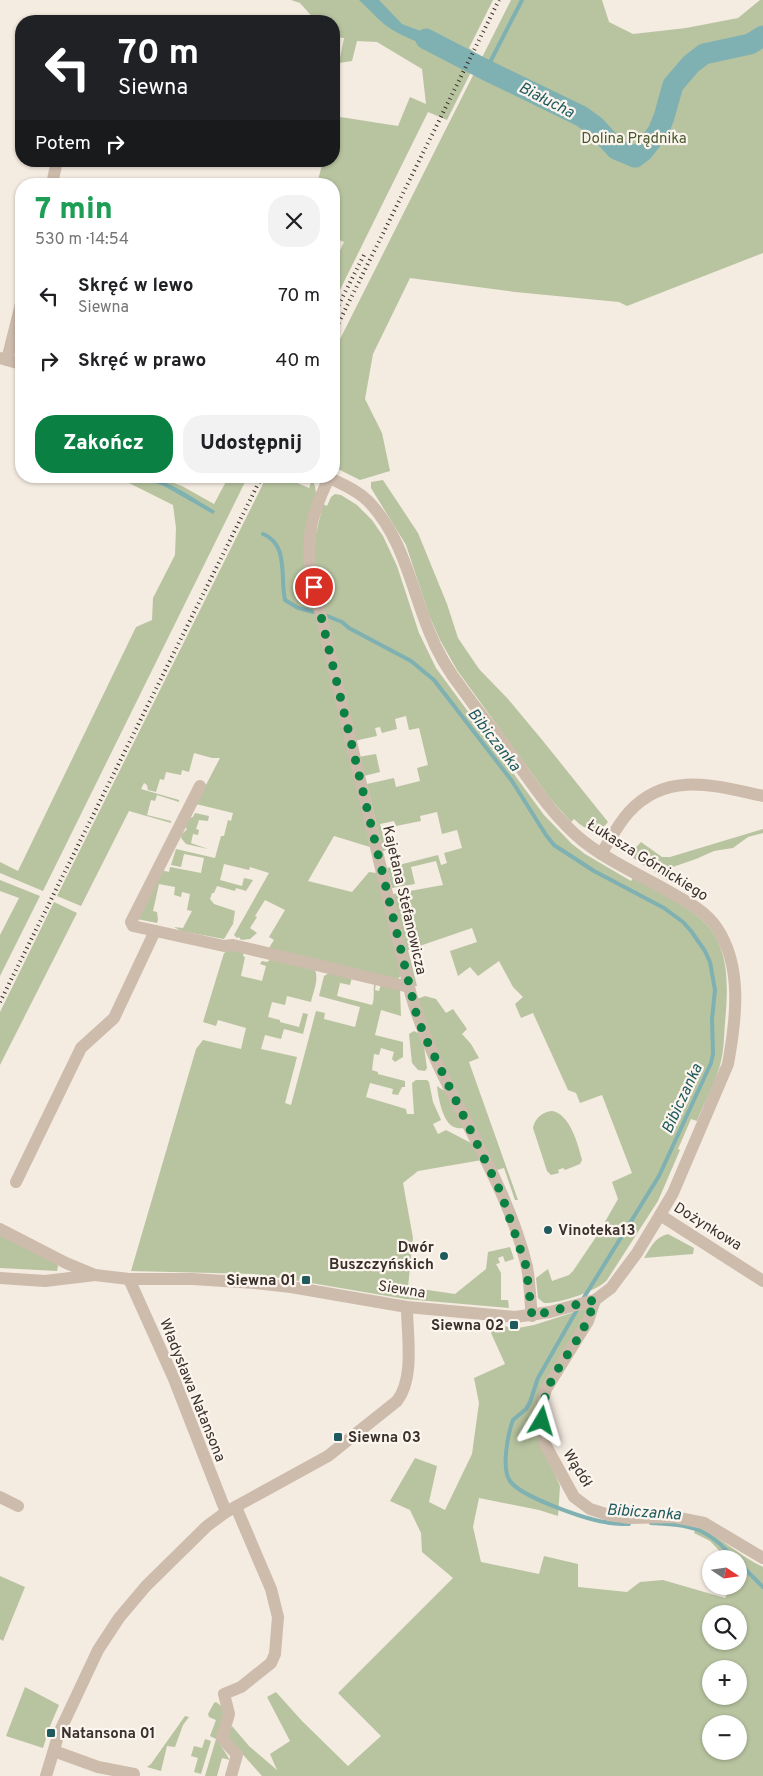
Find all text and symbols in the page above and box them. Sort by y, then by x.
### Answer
text: 70 m [118,32,199,76]
icon: left [35,35,100,100]
text: Siewna [118,75,188,102]
water label: Białucha [515,78,578,124]
icon: right [101,130,129,158]
park label: Dolina Prądnika [581,130,687,149]
text: Potem [35,132,91,156]
text: 7 min [35,192,113,229]
button: close [268,195,320,247]
text: 530 m · 14:54 [35,230,129,250]
text: Skręć w lewo [78,274,193,298]
icon: left [35,282,63,310]
text: 70 m [278,284,320,308]
text: Siewna [78,298,129,318]
icon: right [35,347,63,375]
text: Skręć w prawo [78,349,206,373]
text: 40 m [275,349,320,373]
button: Zakończ [35,415,173,473]
button: Udostępnij [183,415,320,473]
pin [293,566,335,608]
icon: arrive [300,573,328,601]
water label: Bibiczanka [463,705,525,776]
street label: Łukasza Górnickiego [583,816,711,906]
street label: Kajetana Stefanowicza [377,824,430,977]
water label: Bibiczanka [658,1060,708,1137]
street label: Dożynkowa [670,1199,745,1256]
place label: Vinoteka13 [558,1222,635,1241]
marker: Vinoteka13 [542,1224,554,1236]
place label: Dwór Buszczyńskich [329,1239,435,1275]
marker: Dwór Buszczyńskich [438,1250,450,1262]
place label: Siewna 01 [226,1272,296,1291]
marker: Siewna 01 [300,1274,312,1286]
street label: Siewna [377,1277,427,1304]
street label: Władysława Natansona [154,1316,229,1465]
place label: Siewna 02 [431,1317,504,1336]
marker: Siewna 02 [508,1319,520,1331]
position arrow [515,1394,567,1446]
place label: Siewna 03 [348,1429,421,1448]
marker: Siewna 03 [332,1431,344,1443]
street label: Wądół [558,1446,596,1491]
water label: Bibiczanka [606,1500,683,1526]
north arrow [702,1550,748,1595]
map controls [702,1550,747,1760]
button: search [702,1605,747,1650]
button: + [702,1660,747,1705]
button: − [702,1715,747,1760]
place label: Natansona 01 [61,1725,156,1744]
marker: Natansona 01 [45,1727,57,1739]

